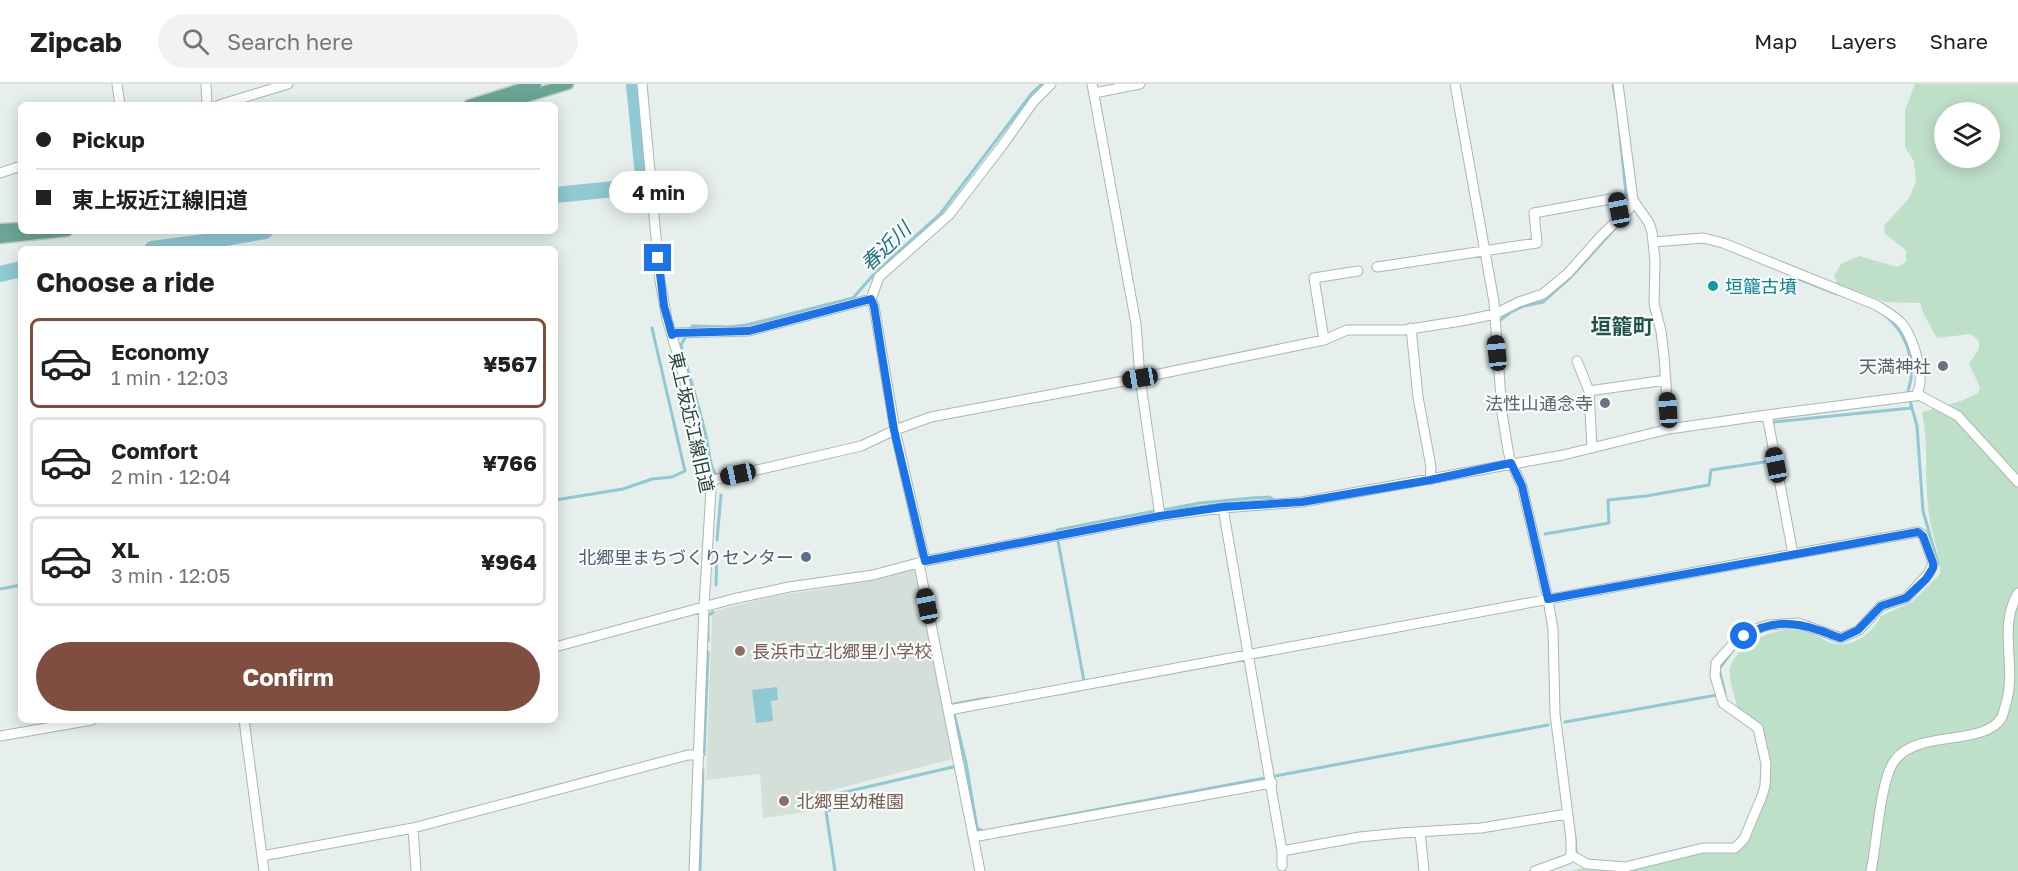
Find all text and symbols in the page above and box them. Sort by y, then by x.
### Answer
search box [158,14,578,68]
text: Zipcab [30,25,122,58]
icon: search [179,25,212,58]
text: Search here [227,28,353,55]
text: Map [1754,28,1797,54]
text: Layers [1830,28,1897,54]
text: Share [1930,28,1988,54]
map controls [1934,102,2000,168]
button: layers [1934,102,2000,168]
text: Pickup [72,126,145,153]
callout: 4 min [608,171,708,213]
text: 4 min [632,180,685,204]
text: 東上坂近江線旧道 [72,186,248,213]
car [1607,191,1631,229]
water label: 春近川 [855,215,916,275]
route end [644,244,671,271]
text: Choose a ride [36,266,215,298]
place label: 垣籠古墳 [1725,275,1797,297]
marker: 垣籠古墳 [1706,279,1720,293]
district label: 垣籠町 [1591,313,1654,339]
car [1486,334,1508,372]
icon: car [39,336,93,390]
text: Economy [111,338,209,365]
street label: 東上坂近江線旧道 [665,349,719,495]
text: ¥567 [483,350,537,377]
place label: 天満神社 [1859,355,1931,377]
marker: 天満神社 [1936,359,1950,373]
text: 1 min · 12:03 [111,365,228,389]
car [1121,366,1159,390]
car [1658,391,1678,429]
place label: 法性山通念寺 [1485,392,1593,414]
marker: 法性山通念寺 [1598,396,1612,410]
icon: car [39,435,93,489]
text: Comfort [111,437,198,464]
car [1764,446,1788,484]
text: ¥766 [483,449,537,476]
car [719,461,757,487]
text: 2 min · 12:04 [111,464,231,488]
icon: car [39,534,93,588]
text: XL [111,536,139,563]
place label: 北郷里まちづくりセンター [578,546,794,568]
text: ¥964 [481,548,537,575]
marker: 北郷里まちづくりセンター [799,550,813,564]
text: 3 min · 12:05 [111,563,230,587]
car [915,587,939,625]
route start [1730,622,1757,649]
place label: 長浜市立北郷里小学校 [752,640,932,662]
button: Confirm [36,642,540,711]
marker: 長浜市立北郷里小学校 [733,644,747,658]
place label: 北郷里幼稚園 [796,790,904,812]
marker: 北郷里幼稚園 [777,794,791,808]

